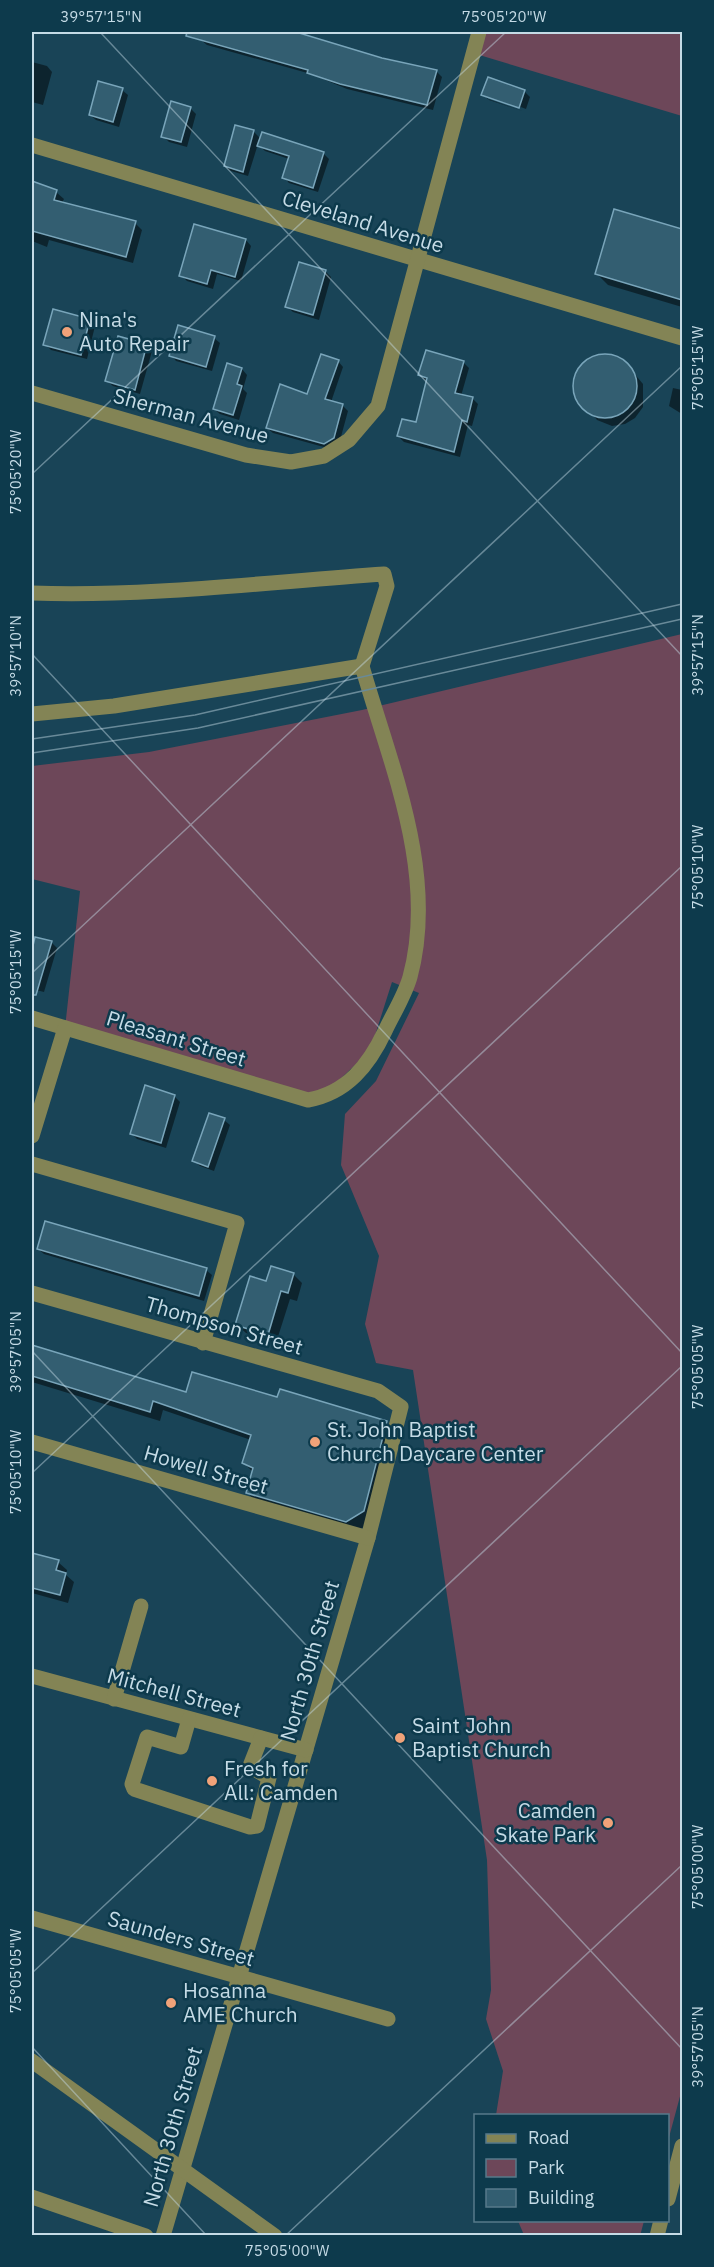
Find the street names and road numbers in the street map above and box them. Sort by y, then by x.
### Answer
street label: Cleveland Avenue [279,183,448,259]
street label: Sherman Avenue [110,381,272,449]
street label: Pleasant Street [103,1004,249,1073]
street label: Thompson Street [142,1289,306,1361]
street label: Howell Street [141,1438,272,1500]
street label: North 30th Street [273,1577,345,1744]
street label: Mitchell Street [104,1661,244,1723]
street label: Saunders Street [105,1904,258,1972]
street label: North 30th Street [136,2043,208,2210]

